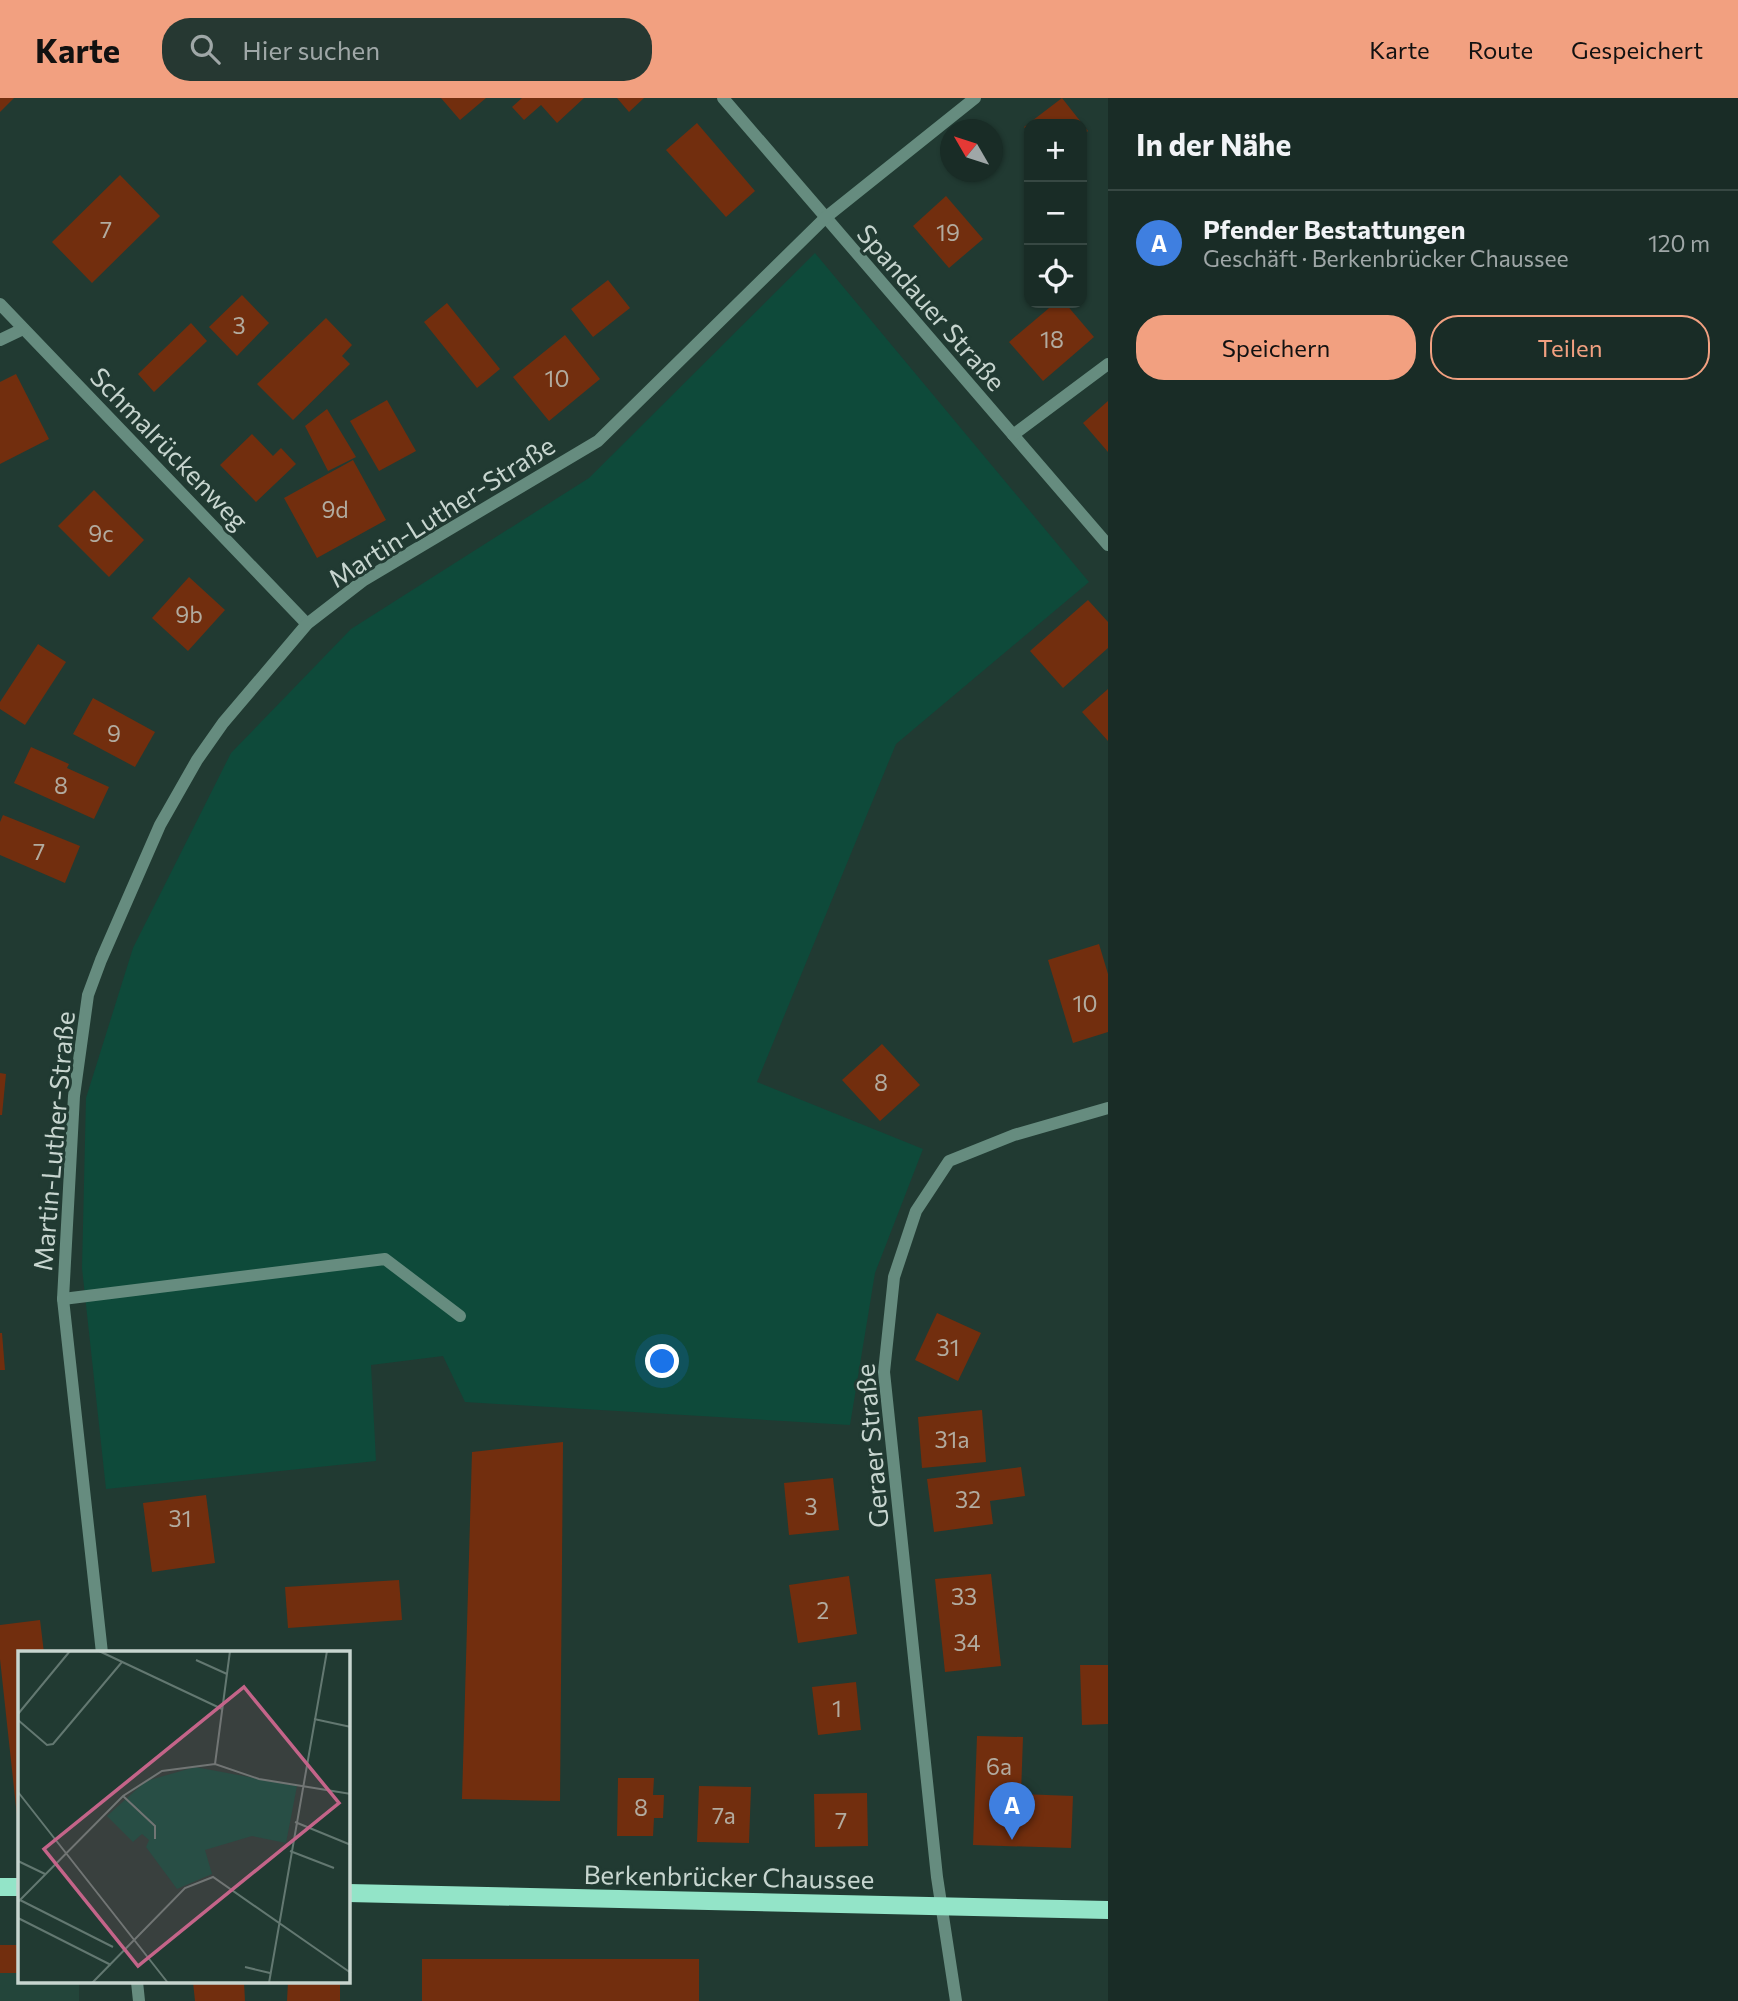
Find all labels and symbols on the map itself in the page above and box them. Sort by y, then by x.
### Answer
north arrow [940,119,1003,182]
house number: 7 [100,215,112,243]
street label: Spandauer Straße [851,218,1013,396]
house number: 19 [936,218,960,246]
house number: 3 [232,311,246,339]
house number: 18 [1040,325,1064,353]
street label: Schmalrückenweg [85,360,255,536]
house number: 10 [545,364,569,392]
street label: Martin-Luther-Straße [322,429,560,593]
house number: 9d [321,495,349,523]
house number: 9c [88,519,114,547]
house number: 9b [175,600,203,628]
house number: 9 [107,719,121,747]
house number: 8 [54,771,68,799]
house number: 7 [33,837,45,865]
house number: 10 [1073,989,1097,1017]
street label: Martin-Luther-Straße [26,1010,80,1272]
house number: 8 [874,1068,888,1096]
house number: 31 [937,1333,959,1361]
your location [645,1344,679,1378]
street label: Geraer Straße [848,1363,894,1529]
house number: 31a [935,1425,969,1453]
house number: 32 [955,1485,981,1513]
house number: 3 [804,1492,818,1520]
house number: 31 [169,1504,191,1532]
house number: 33 [951,1582,977,1610]
house number: 2 [817,1596,829,1624]
house number: 34 [954,1628,981,1656]
inset map [18,1651,350,1983]
house number: 1 [832,1694,842,1722]
house number: 6a [986,1752,1012,1780]
pin: A [989,1782,1035,1840]
house number: 8 [634,1793,648,1821]
house number: 7a [712,1801,736,1829]
house number: 7 [835,1806,847,1834]
street label: Berkenbrücker Chaussee [583,1858,875,1894]

